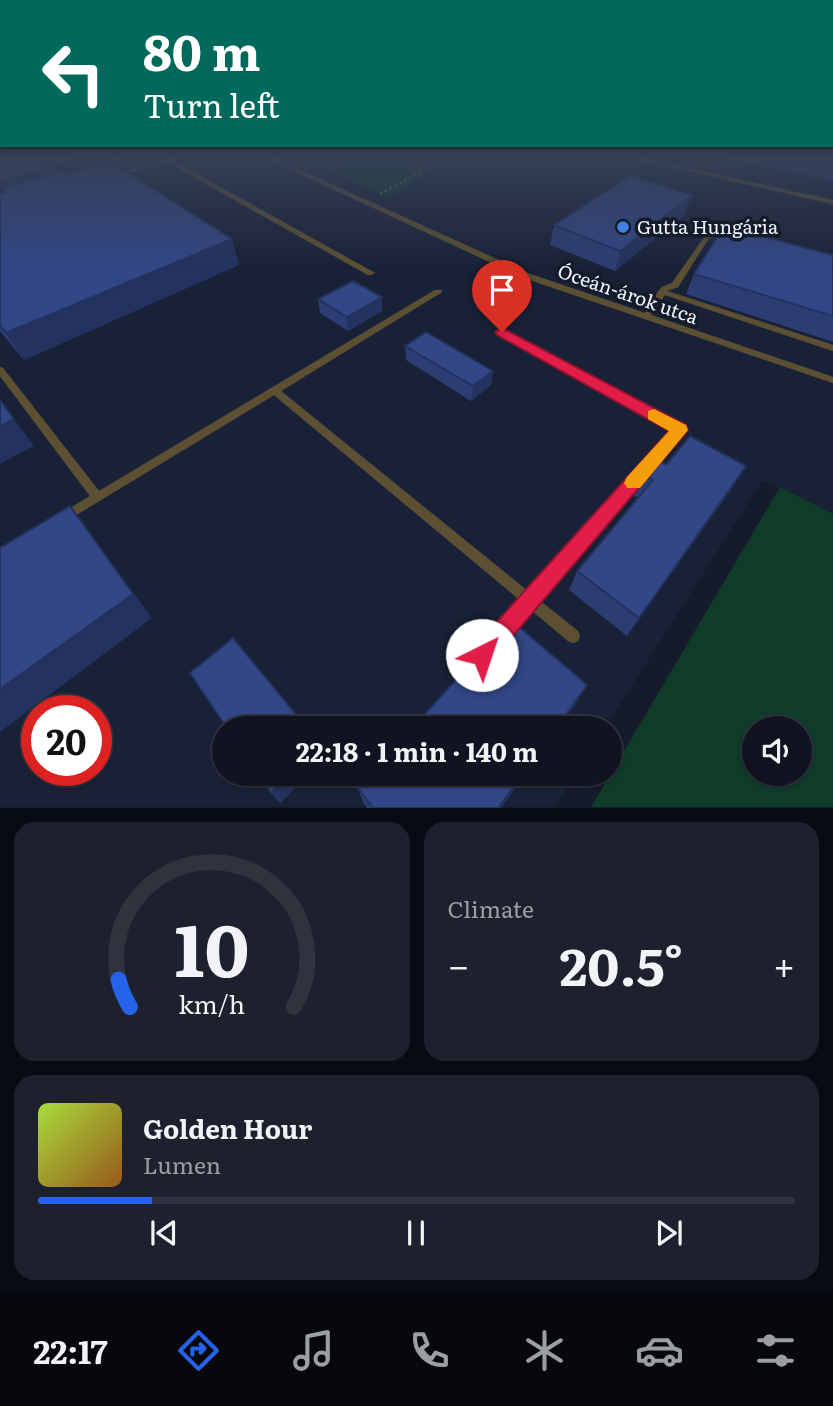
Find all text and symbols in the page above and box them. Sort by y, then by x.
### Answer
text: 80 m [143,13,261,86]
icon: left [28,28,119,119]
text: Turn left [143,80,280,128]
place label: Gutta Hungária [637,212,779,240]
marker: Gutta Hungária [615,219,631,235]
street label: Óceán-árok utca [554,256,703,330]
pin [472,260,532,332]
icon: arrive [483,271,521,309]
position arrow [445,618,519,692]
speed limit sign: 20 [21,695,112,786]
map controls [742,716,812,786]
button: sound [742,716,812,786]
text: 22:18 · 1 min · 140 m [296,731,538,770]
text: Climate [448,891,534,925]
text: 10 [174,892,249,1000]
text: 20.5° [559,925,683,1002]
text: − [448,935,470,992]
text: + [773,935,795,992]
text: km/h [178,985,245,1022]
text: Golden Hour [143,1108,312,1147]
text: Lumen [143,1147,221,1181]
icon: previous [145,1214,183,1252]
icon: pause [397,1214,435,1252]
icon: next [650,1214,688,1252]
text: 22:17 [33,1326,108,1374]
icon: directions [174,1326,223,1375]
icon: music [289,1326,338,1375]
icon: phone [405,1326,454,1375]
icon: climate [520,1326,569,1375]
icon: car [635,1326,684,1375]
icon: filters [751,1326,800,1375]

